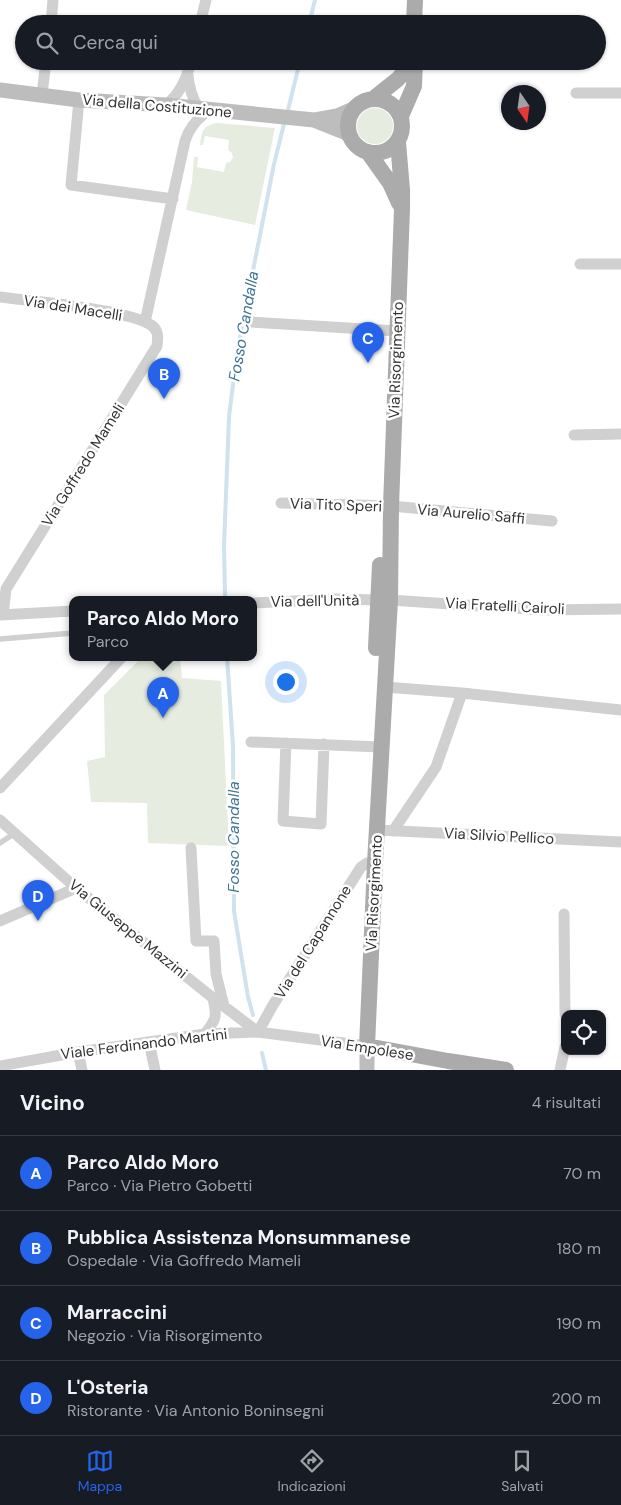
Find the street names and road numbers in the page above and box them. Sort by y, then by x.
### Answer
street label: Via della Costituzione [81,90,233,122]
street label: Via dei Macelli [22,290,124,326]
street label: Via Risorgimento [384,301,408,419]
street label: Via Goffredo Mameli [37,400,129,530]
street label: Via Tito Speri [290,493,382,517]
street label: Via Aurelio Saffi [416,499,526,529]
street label: Via dell'Unità [270,590,360,612]
street label: Via Fratelli Cairoli [445,593,565,619]
street label: Via Silvio Pellico [443,823,555,849]
street label: Via Risorgimento [361,834,387,952]
street label: Via Giuseppe Mazzini [65,875,191,983]
street label: Via del Capannone [270,881,356,1003]
street label: Viale Ferdinando Martini [59,1024,229,1064]
street label: Via Empolese [319,1031,415,1065]

